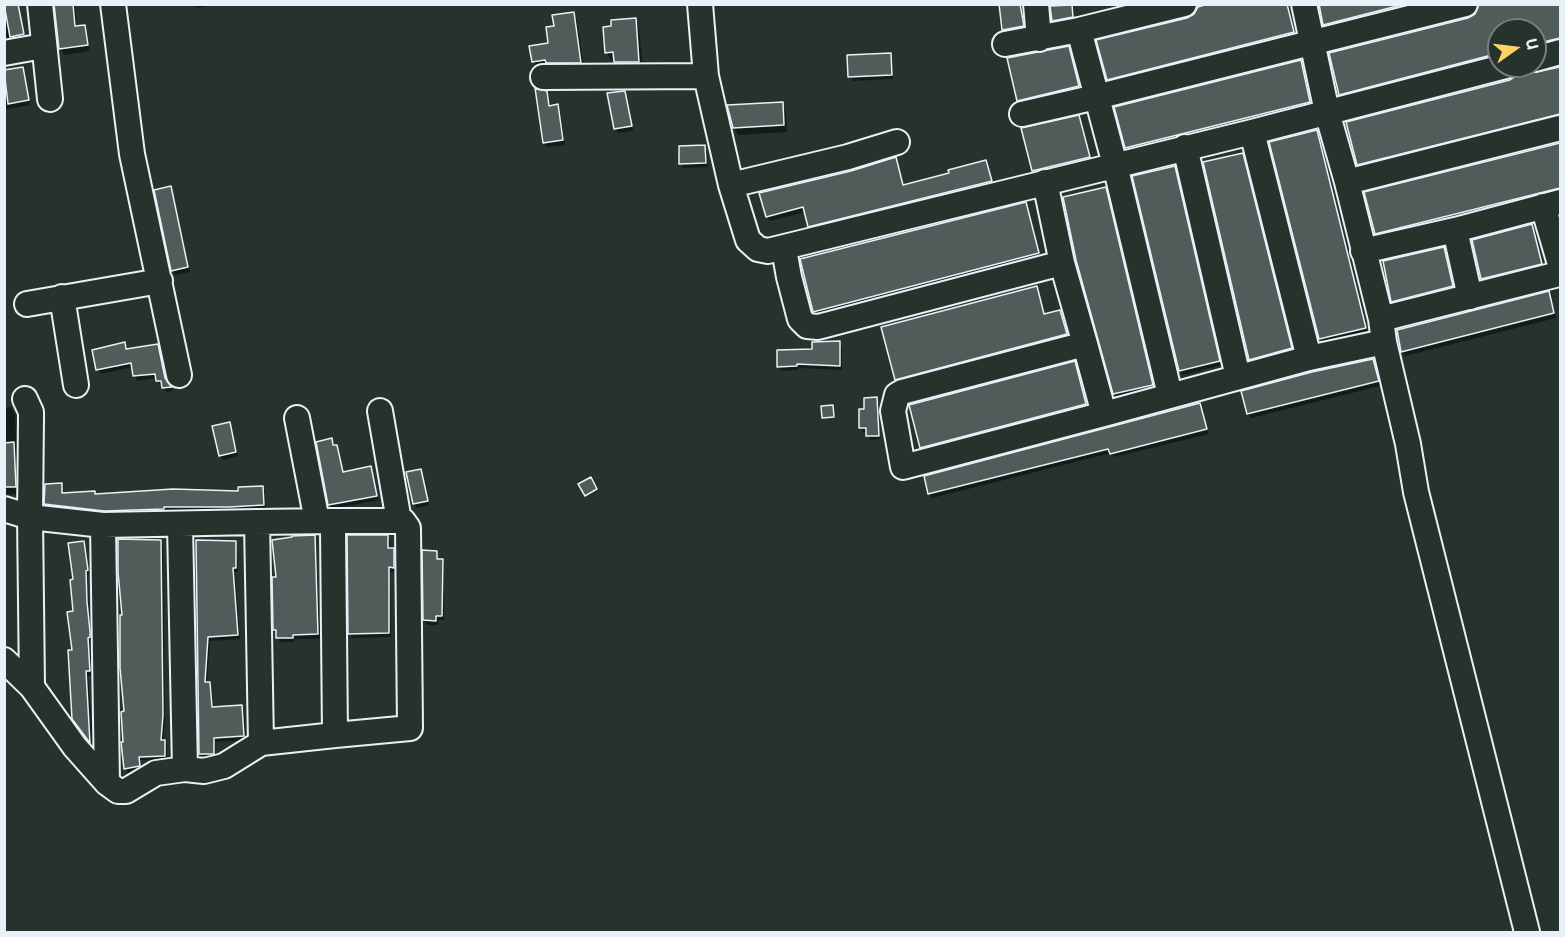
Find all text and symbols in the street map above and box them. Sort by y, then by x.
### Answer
north arrow [1487,18,1547,78]
text: U [1521,36,1545,52]

